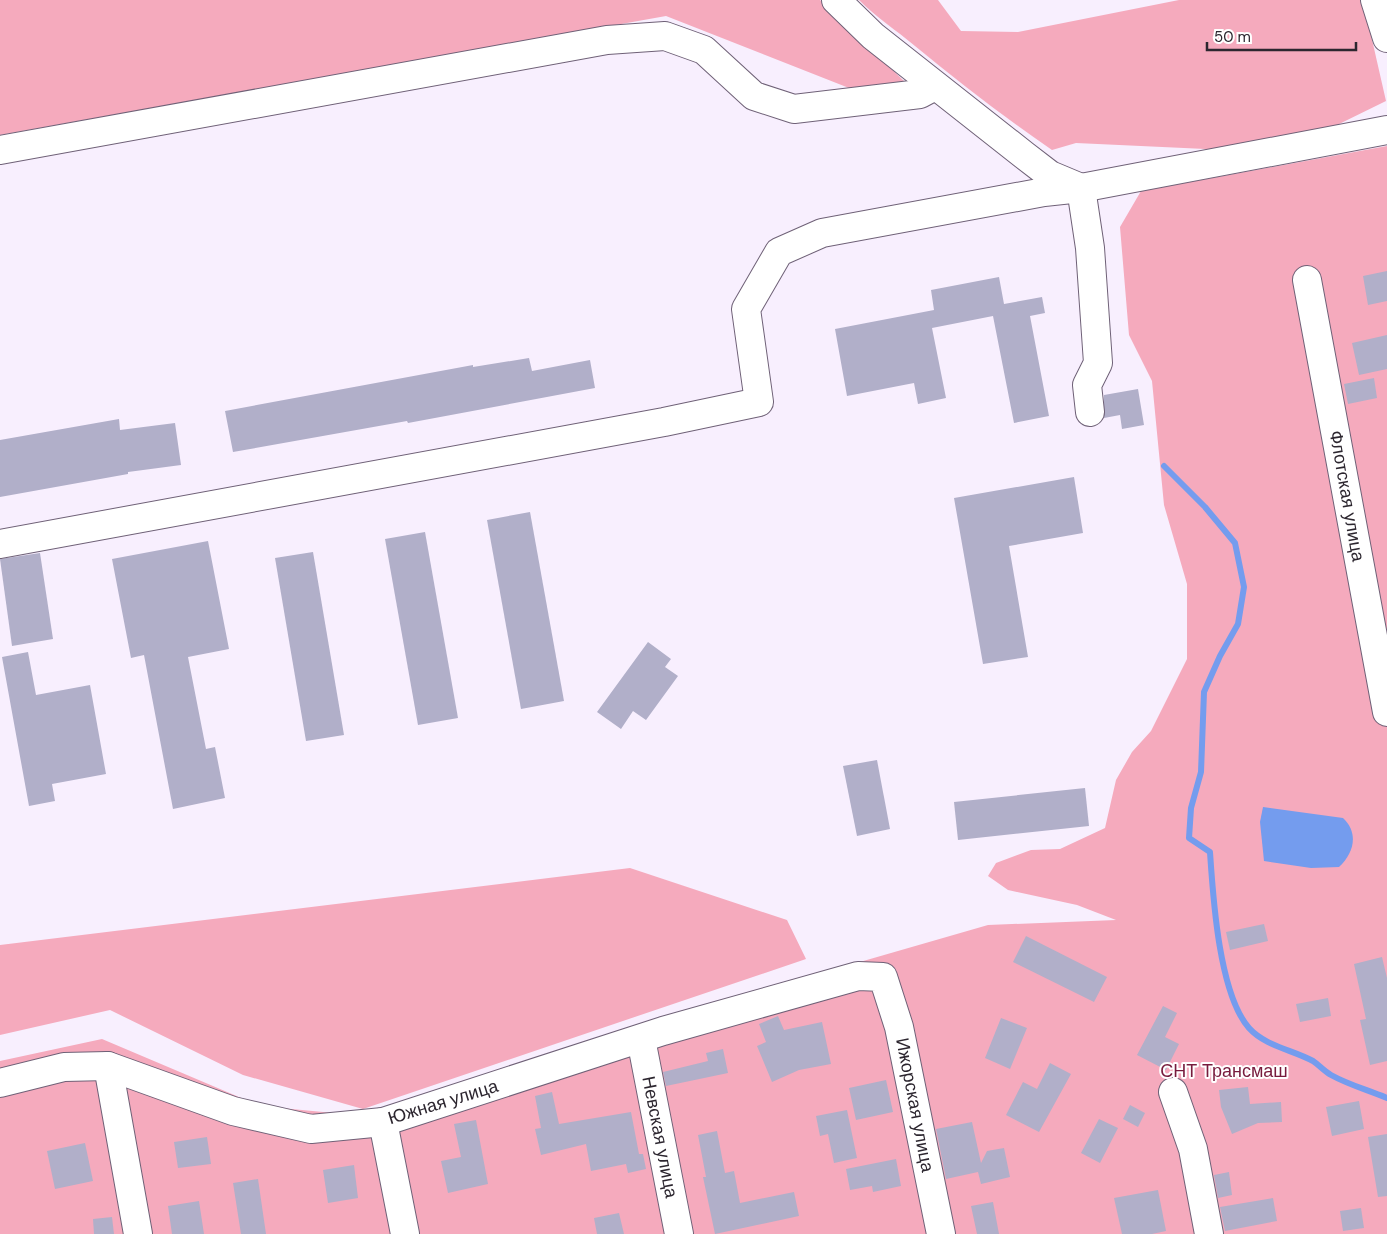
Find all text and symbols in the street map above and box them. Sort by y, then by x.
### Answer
scale bar [1207,20,1356,52]
text: 50 m [1214,27,1251,47]
street label: Флотская улица [1324,429,1371,564]
street label: Ижорская улица [890,1036,940,1175]
park label: СНТ Трансмаш [1160,1059,1288,1083]
street label: Южная улица [385,1074,502,1130]
street label: Невская улица [636,1074,684,1201]

